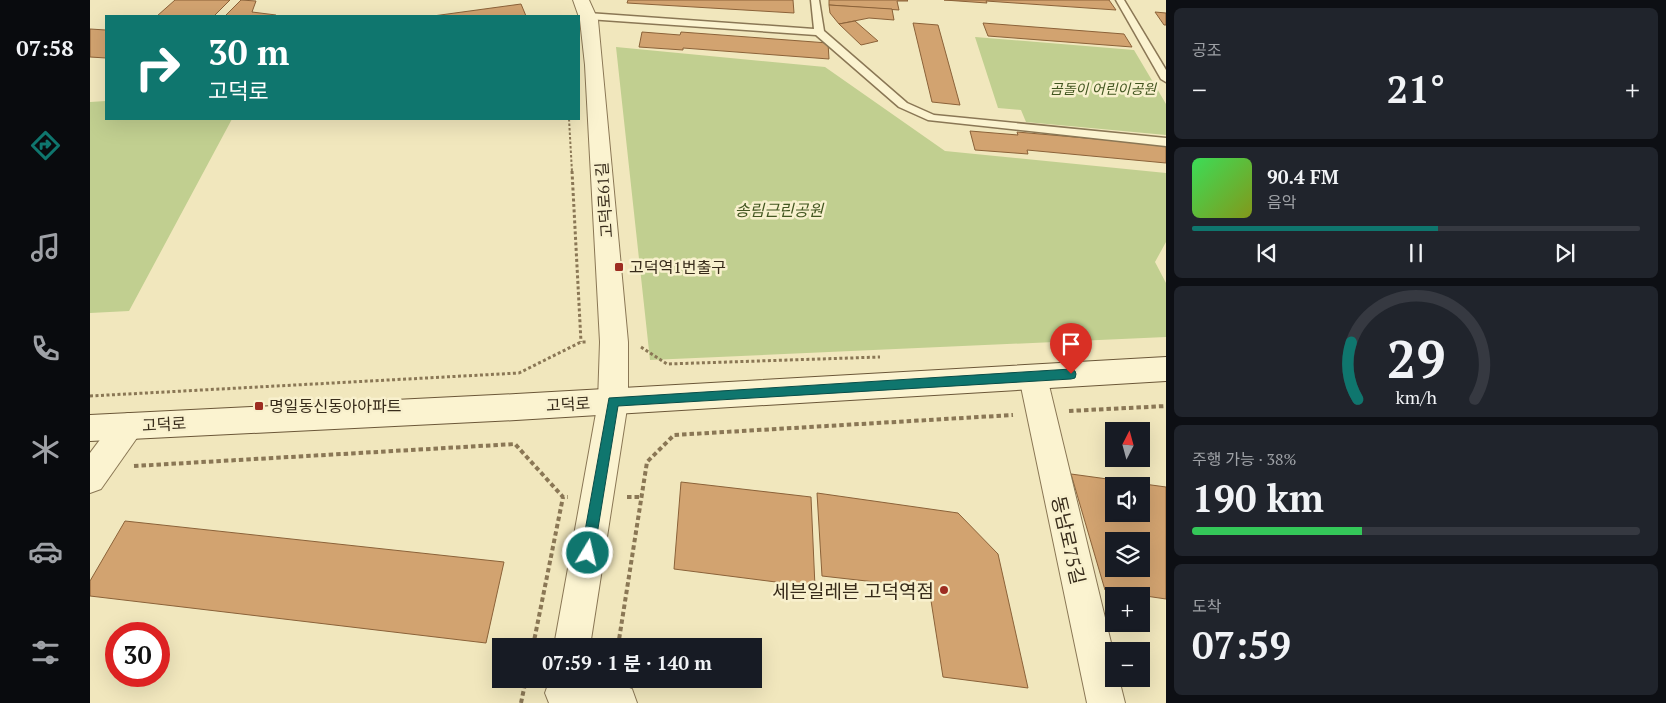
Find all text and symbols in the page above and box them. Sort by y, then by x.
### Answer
text: 30 m [208,29,289,75]
text: 07:58 [16,33,74,62]
icon: right [125,35,190,100]
text: 공조 [1192,39,1221,61]
text: 21° [1387,64,1445,114]
text: − [1192,71,1207,108]
text: + [1625,71,1640,108]
text: 고덕로 [208,76,269,105]
park label: 곰돌이 어린이공원 [1050,79,1157,98]
icon: directions [28,128,63,163]
street label: 고덕로61길 [590,161,618,239]
text: 90.4 FM [1267,164,1339,189]
text: 음악 [1267,191,1296,213]
park label: 송림근린공원 [735,199,824,221]
icon: music [28,230,63,265]
icon: previous [1253,239,1281,267]
icon: pause [1402,239,1430,267]
icon: next [1551,239,1579,267]
place label: 고덕역1번출구 [629,256,726,278]
marker: 고덕역1번출구 [613,261,625,273]
pin [1050,323,1092,374]
text: 29 [1387,324,1445,393]
icon: arrive [1057,330,1085,358]
icon: phone [28,331,63,366]
text: km/h [1395,385,1437,409]
street label: 고덕로 [545,392,591,416]
place label: 명일동신동아아파트 [269,395,401,417]
marker: 명일동신동아아파트 [253,400,265,412]
street label: 고덕로 [141,412,187,436]
north arrow [1105,422,1150,468]
map controls [1105,422,1150,687]
icon: climate [28,432,63,467]
text: 주행 가능 · 38% [1192,448,1296,470]
text: 190 km [1192,473,1324,523]
button: sound [1105,477,1150,522]
street label: 동남로75길 [1047,493,1091,587]
position arrow [561,526,613,578]
button: layers [1105,532,1150,577]
icon: car [28,534,63,569]
place label: 세븐일레븐 고덕역점 [772,578,934,603]
marker: 세븐일레븐 고덕역점 [938,584,950,596]
button: + [1105,587,1150,632]
text: 도착 [1192,595,1221,617]
text: 07:59 [1192,620,1291,670]
speed limit sign: 30 [105,622,170,687]
icon: filters [28,635,63,670]
button: − [1105,642,1150,687]
text: 07:59 · 1 분 · 140 m [542,650,712,675]

